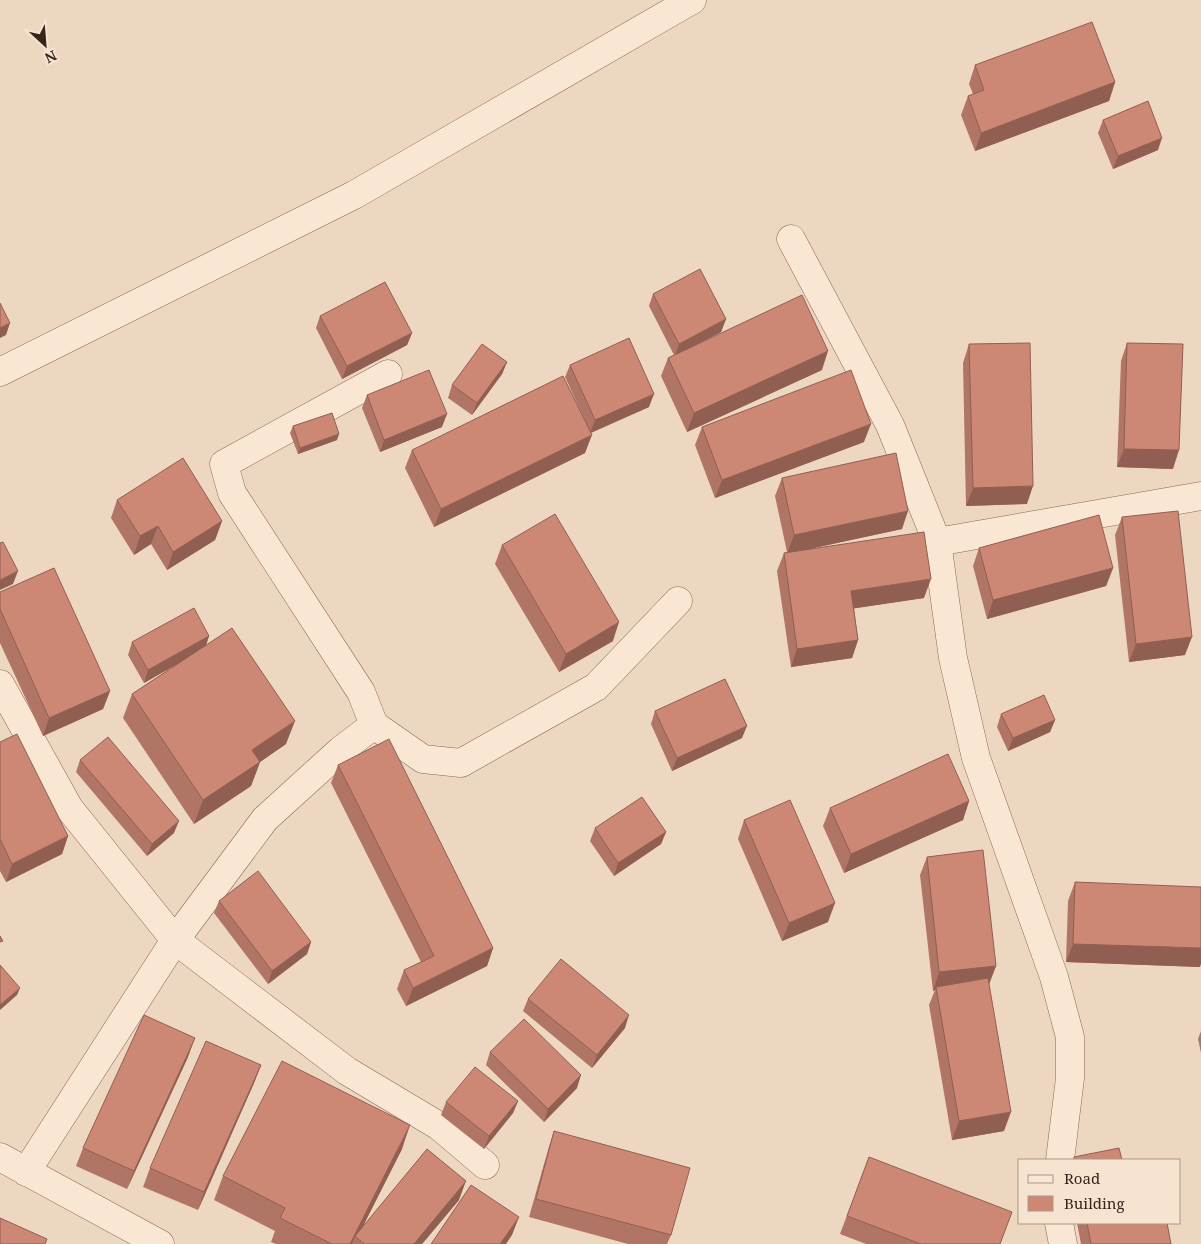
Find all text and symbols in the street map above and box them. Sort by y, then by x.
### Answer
north arrow [20,20,70,70]
text: N [42,46,60,68]
legend [1018,1159,1181,1224]
text: Road [1064,1168,1100,1188]
text: Building [1064,1193,1125,1213]

